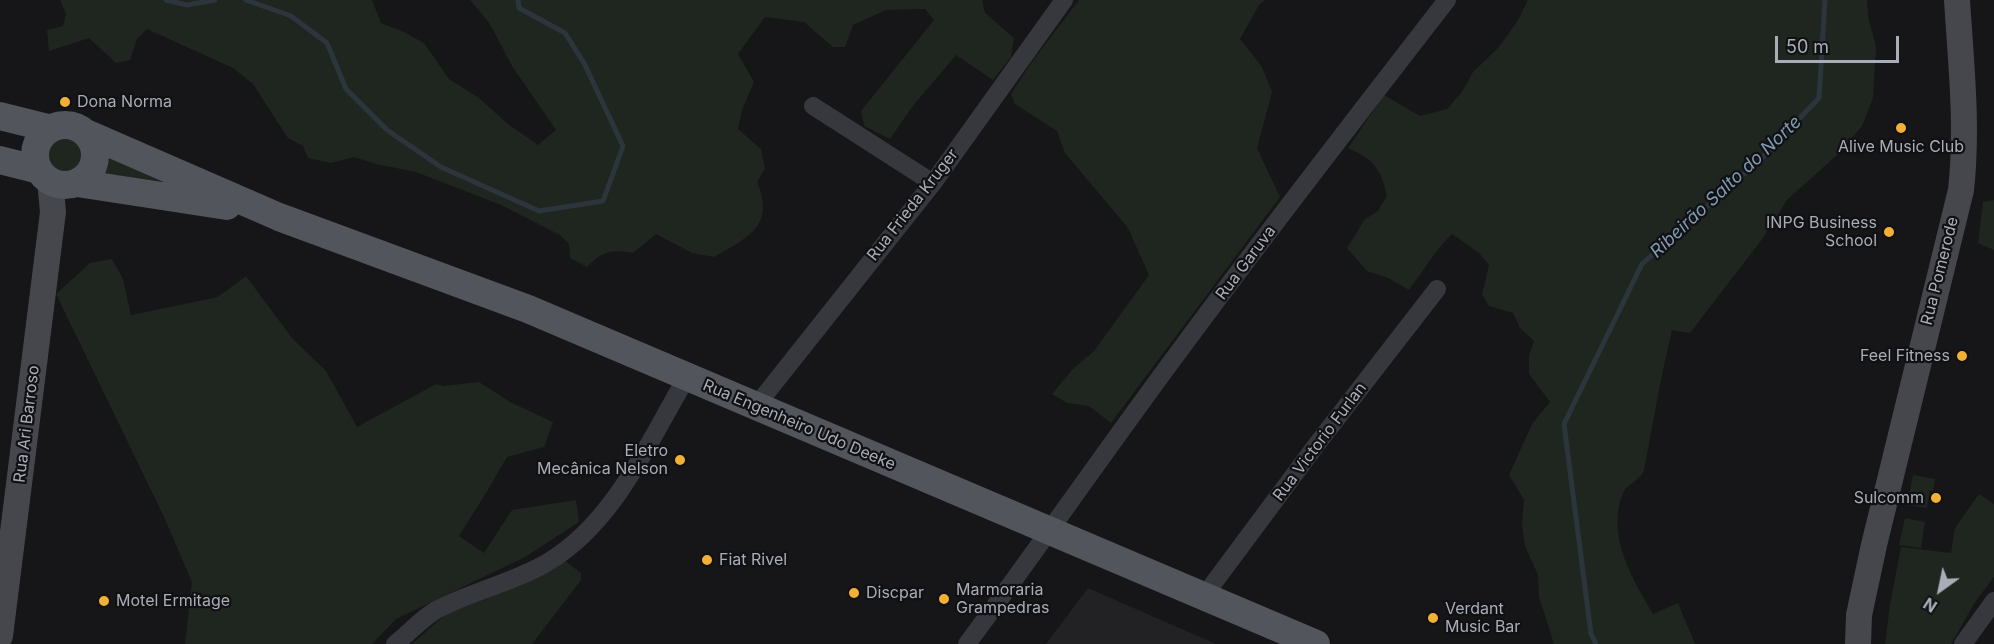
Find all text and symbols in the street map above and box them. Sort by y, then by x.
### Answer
scale bar [1778,24,1902,62]
text: 50 m [1786,36,1829,57]
place label: Dona Norma [77,92,172,112]
marker: Dona Norma [58,95,72,109]
water label: Ribeirão Salto do Norte [1646,111,1806,263]
marker: Alive Music Club [1894,121,1908,135]
place label: Alive Music Club [1838,137,1964,157]
street label: Rua Frieda Kruger [863,145,963,265]
place label: INPG Business School [1766,213,1877,251]
street label: Rua Pomerode [1917,215,1963,327]
street label: Rua Garuva [1212,222,1280,304]
marker: INPG Business School [1882,225,1896,239]
place label: Feel Fitness [1860,346,1950,366]
marker: Feel Fitness [1955,349,1969,363]
street label: Rua Ari Barroso [10,364,44,484]
street label: Rua Engenheiro Udo Deeke [700,376,898,474]
street label: Rua Victorio Furlan [1269,379,1371,505]
place label: Eletro Mecânica Nelson [537,441,668,479]
marker: Eletro Mecânica Nelson [673,453,687,467]
place label: Sulcomm [1854,488,1924,508]
marker: Sulcomm [1929,491,1943,505]
place label: Fiat Rivel [719,550,787,570]
marker: Fiat Rivel [700,553,714,567]
north arrow [1910,560,1970,620]
place label: Marmoraria Grampedras [956,580,1049,618]
place label: Discpar [866,583,924,603]
marker: Discpar [847,586,861,600]
place label: Motel Ermitage [116,591,230,611]
marker: Marmoraria Grampedras [937,592,951,606]
text: N [1920,593,1941,617]
marker: Motel Ermitage [97,594,111,608]
place label: Verdant Music Bar [1445,599,1520,637]
marker: Verdant Music Bar [1426,611,1440,625]

